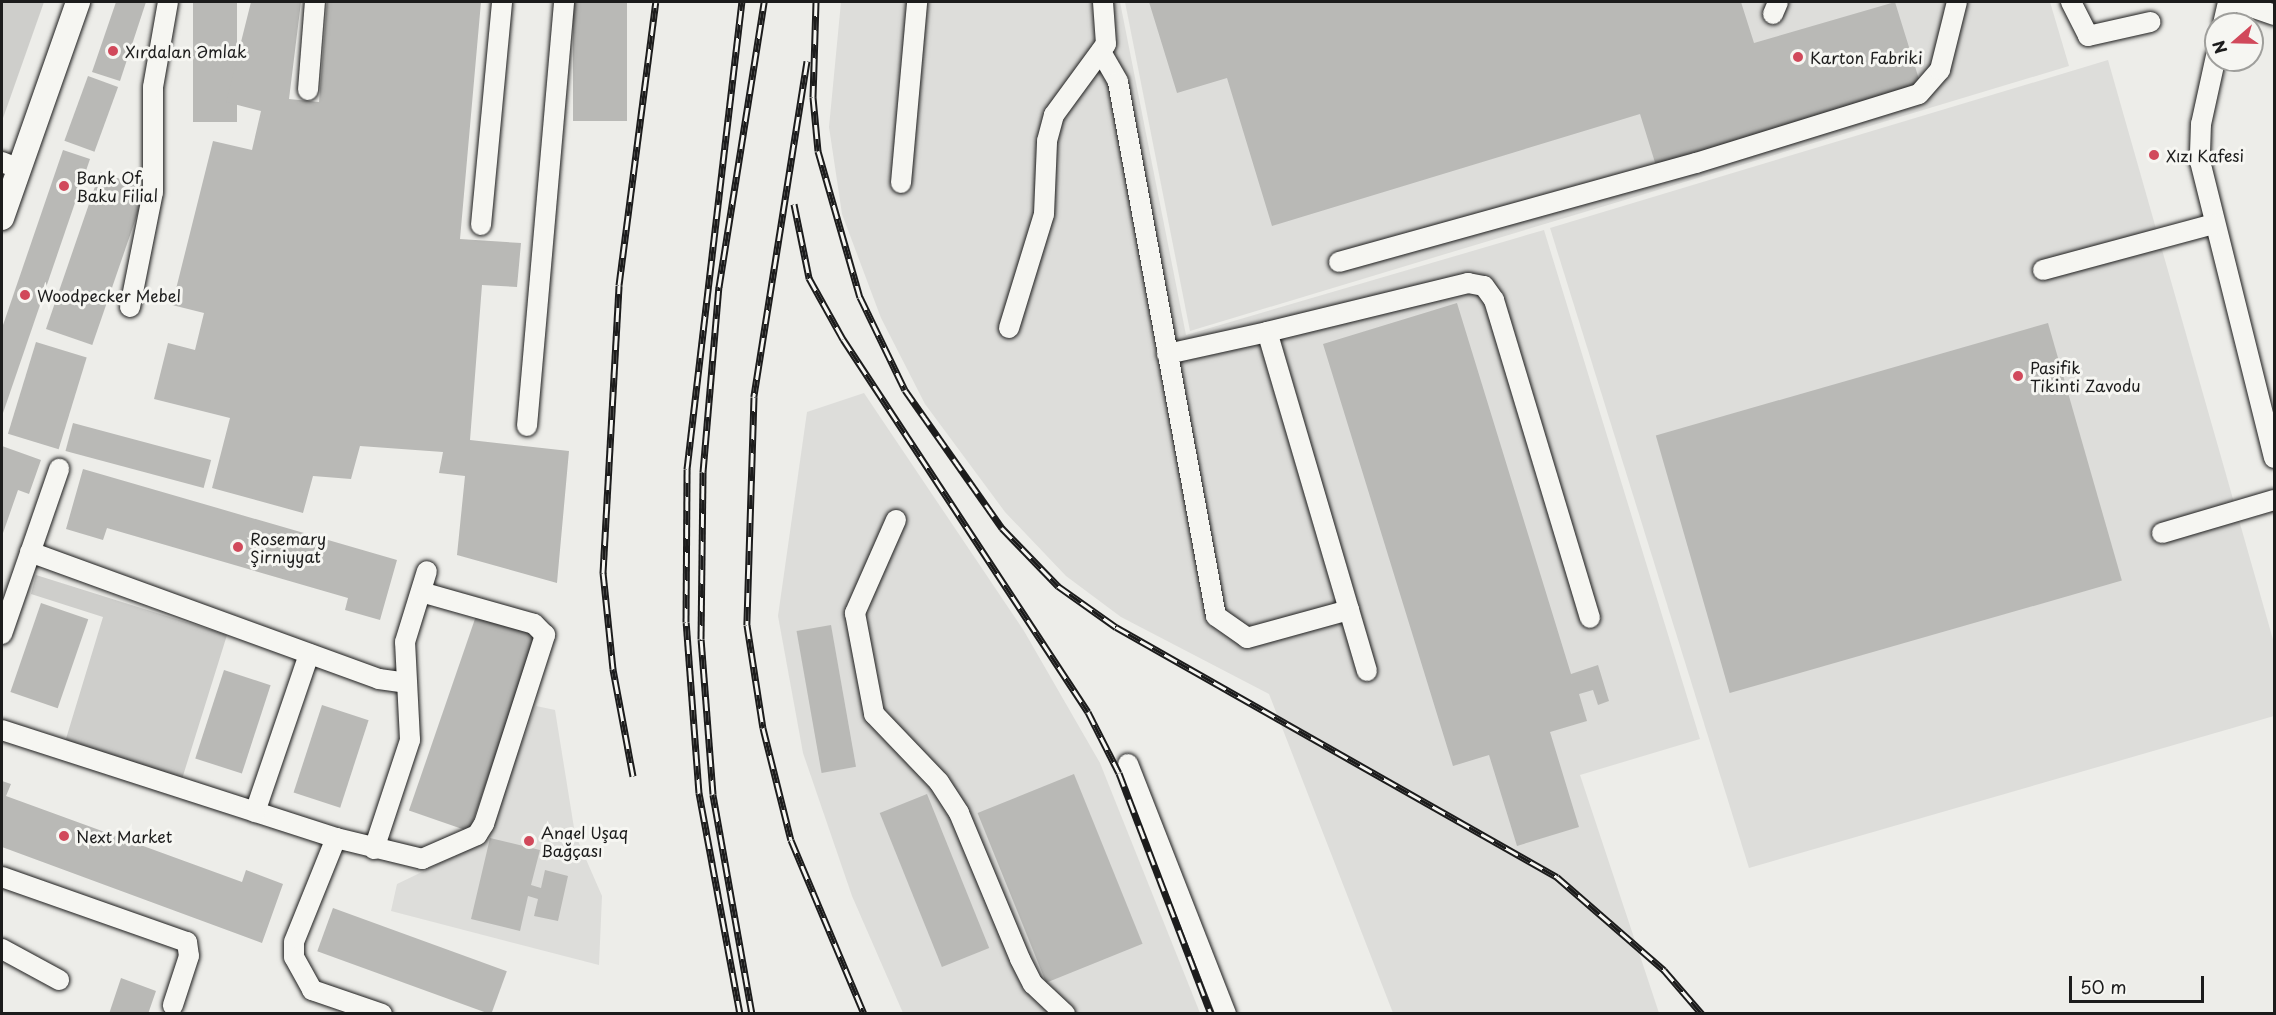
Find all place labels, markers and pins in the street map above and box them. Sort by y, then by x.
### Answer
place label: Xırdalan Əmlak [125,41,247,61]
marker: Xırdalan Əmlak [106,44,120,58]
place label: Karton Fabriki [1810,47,1922,67]
marker: Karton Fabriki [1791,50,1805,64]
place label: Xızı Kafesi [2166,145,2245,165]
marker: Xızı Kafesi [2147,148,2161,162]
place label: Bank Of Baku Filial [76,167,158,205]
marker: Bank Of Baku Filial [57,179,71,193]
place label: Woodpecker Mebel [37,285,182,305]
marker: Woodpecker Mebel [18,288,32,302]
place label: Pasifik Tikinti Zavodu [2030,357,2141,395]
marker: Pasifik Tikinti Zavodu [2011,369,2025,383]
place label: Rosemary Şirniyyat [250,528,326,566]
marker: Rosemary Şirniyyat [231,540,245,554]
place label: Angel Uşaq Bağçası [541,822,630,860]
place label: Next Market [76,826,174,846]
marker: Next Market [57,829,71,843]
marker: Angel Uşaq Bağçası [522,834,536,848]

